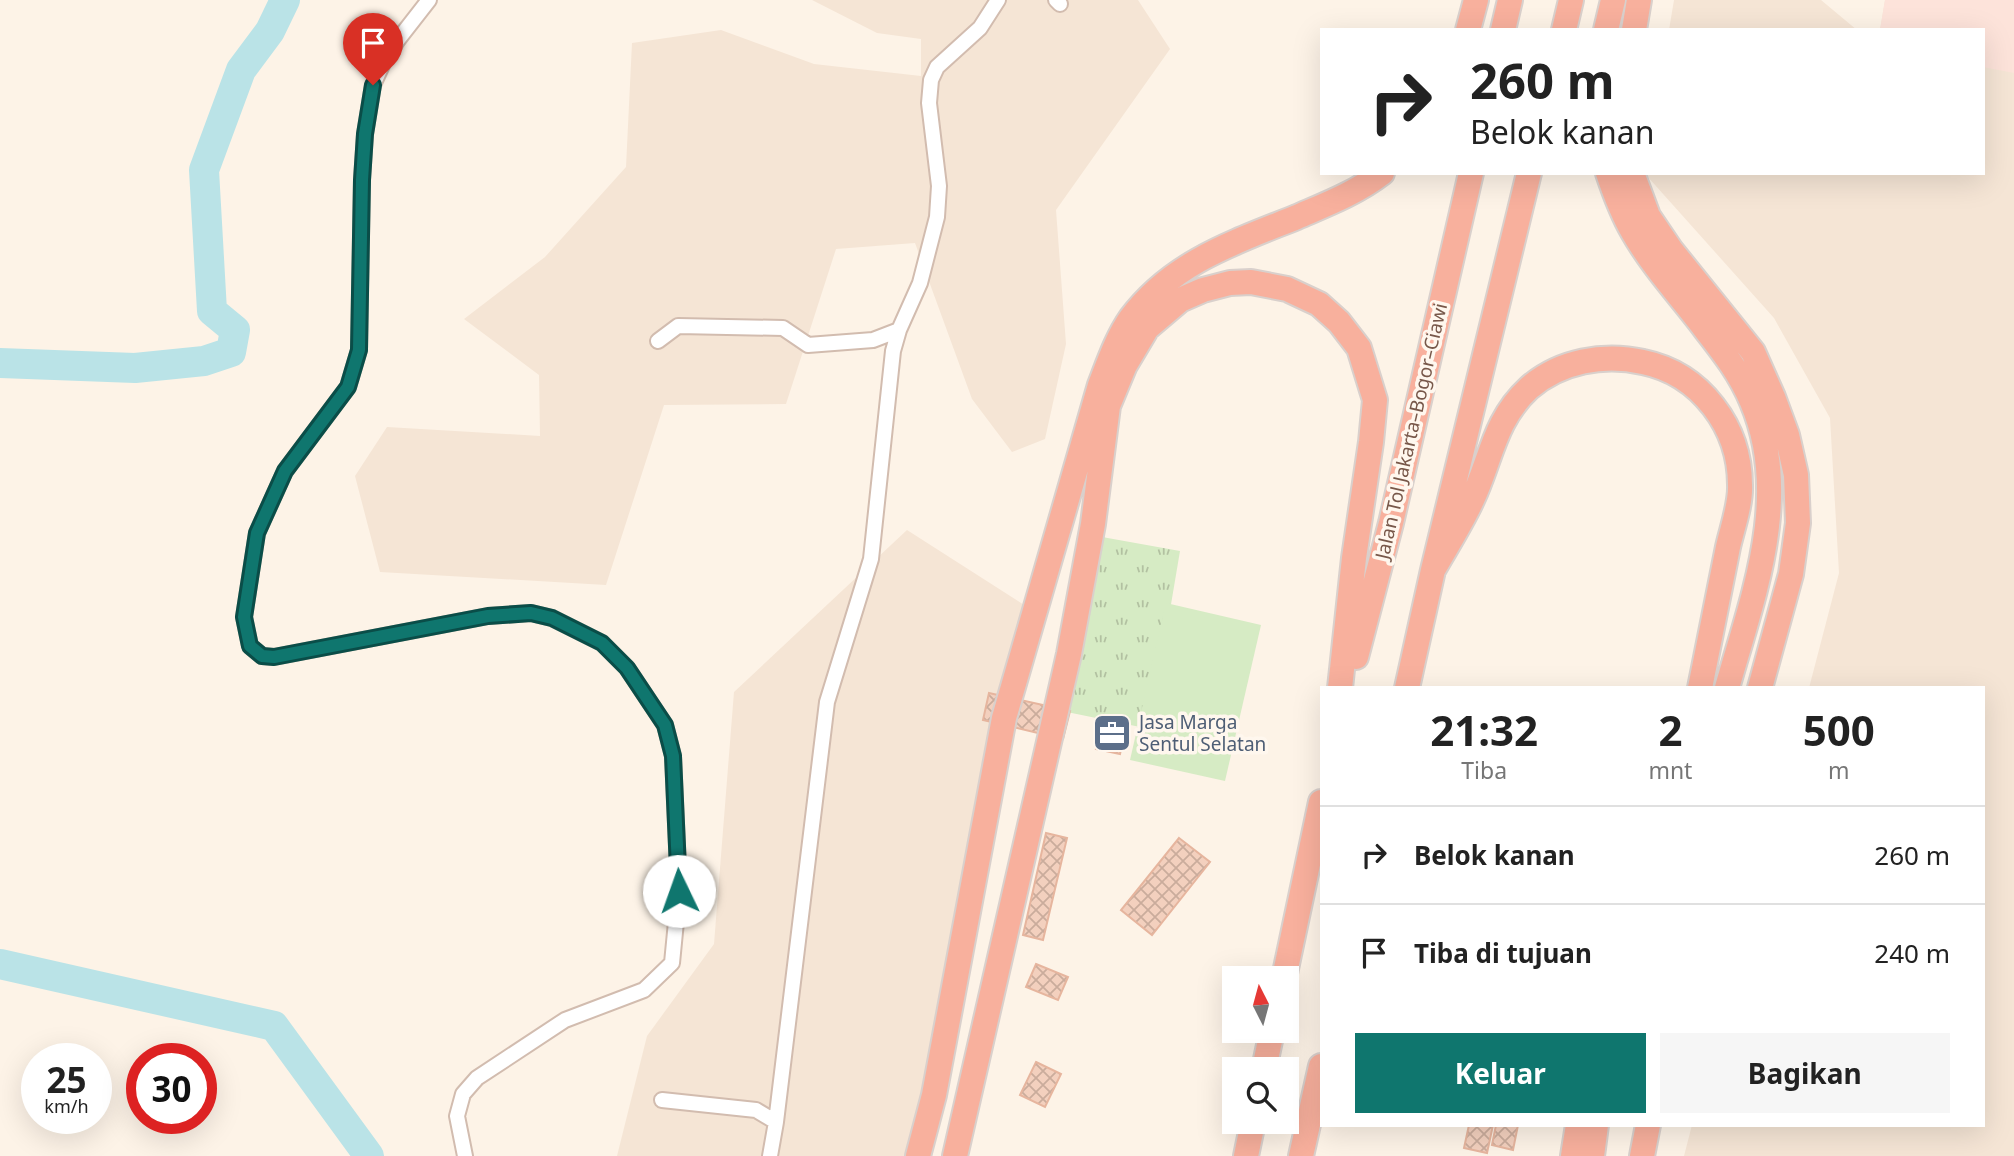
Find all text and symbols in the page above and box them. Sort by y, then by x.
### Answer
pin [343,13,403,85]
icon: arrive [354,24,392,62]
text: 260 m [1470,47,1615,113]
icon: right [1355,56,1446,147]
text: Belok kanan [1470,110,1654,153]
street label: Jalan Tol Jakarta–Bogor–Ciawi [1368,300,1453,564]
text: 21:32 [1430,701,1538,758]
text: 2 [1658,701,1682,758]
text: 500 [1803,701,1875,758]
place label: Jasa Marga Sentul Selatan [1137,709,1266,757]
office icon: Jasa Marga Sentul Selatan [1091,712,1133,754]
text: Tiba [1461,754,1507,786]
text: mnt [1648,754,1692,786]
text: m [1828,754,1849,786]
icon: right [1355,836,1393,874]
text: Belok kanan [1414,837,1575,873]
text: 260 m [1874,837,1950,873]
position arrow [642,854,716,928]
icon: arrive [1355,934,1393,972]
text: Tiba di tujuan [1414,935,1592,971]
text: 240 m [1874,935,1950,971]
north arrow [1222,966,1298,1043]
map controls [1222,966,1299,1134]
button: Keluar [1355,1033,1646,1113]
button: Bagikan [1660,1033,1950,1113]
speed limit sign: 30 [126,1043,217,1134]
text: 25 [46,1056,87,1103]
button: search [1222,1057,1299,1134]
text: km/h [44,1094,89,1118]

